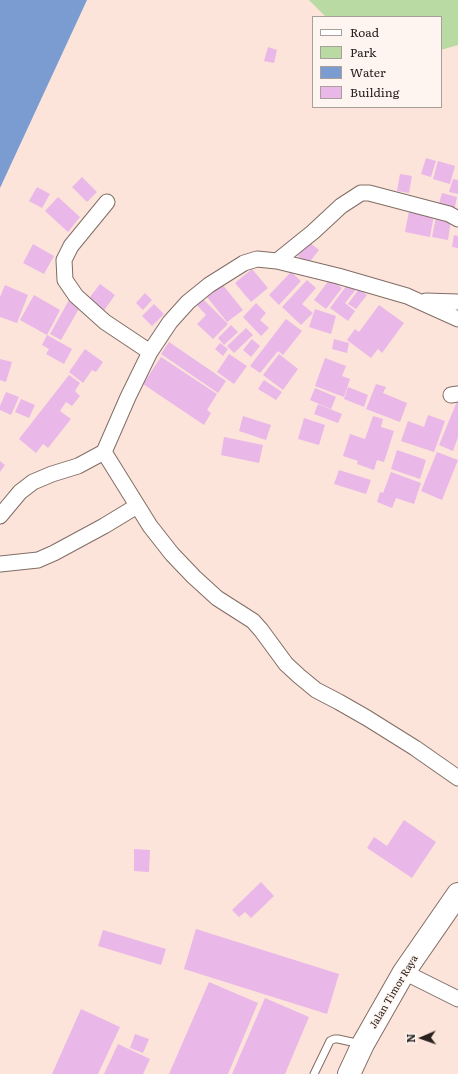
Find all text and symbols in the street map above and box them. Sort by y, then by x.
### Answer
legend [312,16,442,108]
text: Road [350,23,379,41]
text: Park [350,43,376,61]
text: Water [350,63,386,81]
text: Building [350,83,399,101]
street label: Jalan Timor Raya [367,953,421,1031]
north arrow [402,1018,442,1058]
text: N [402,1034,418,1043]

